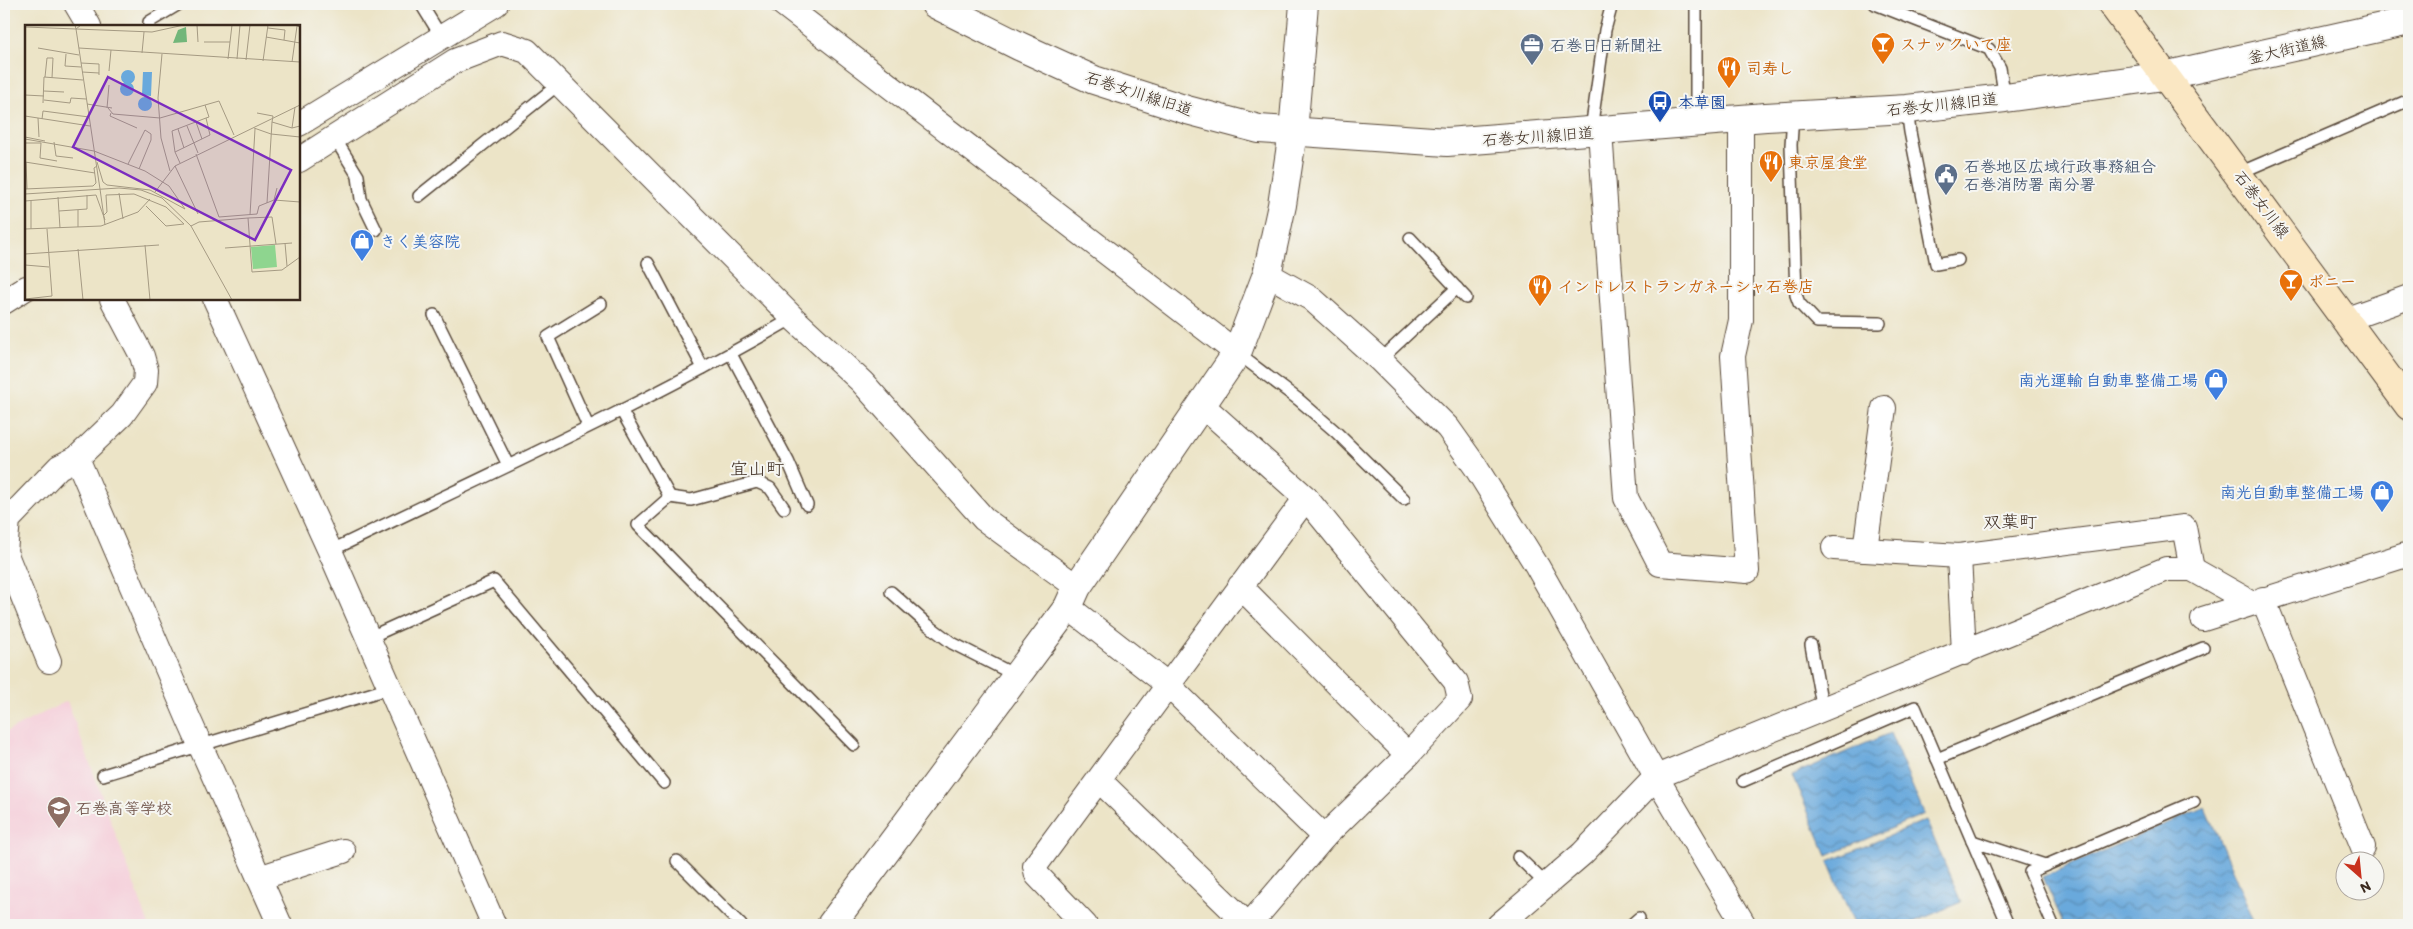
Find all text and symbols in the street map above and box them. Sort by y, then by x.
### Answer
inset map [25,25,300,300]
bar icon: スナックいて座 [1870,31,1896,65]
street label: 釜大街道線 [2246,31,2328,68]
office icon: 石巻日日新聞社 [1519,32,1545,66]
place label: スナックいて座 [1900,35,2012,54]
place label: 石巻日日新聞社 [1550,36,1662,55]
restaurant icon: 司寿し [1716,55,1742,89]
place label: 司寿し [1746,59,1794,78]
street label: 石巻女川線旧道 [1083,67,1195,120]
bus stop icon: 本草園 [1647,89,1673,123]
street label: 石巻女川線旧道 [1885,89,1999,120]
place label: 本草園 [1678,93,1726,112]
street label: 石巻女川線旧道 [1482,123,1595,150]
restaurant icon: 東京屋食堂 [1758,149,1784,183]
place label: 東京屋食堂 [1788,153,1868,172]
place label: 石巻地区広域行政事務組合 石巻消防署 南分署 [1964,157,2156,194]
public building icon: 石巻地区広域行政事務組合 石巻消防署 南分署 [1933,162,1959,196]
street label: 石巻女川線 [2230,167,2293,242]
shop icon: きく美容院 [349,228,375,262]
place label: きく美容院 [380,232,460,251]
bar icon: ポニー [2278,268,2304,302]
place label: ポニー [2308,272,2356,291]
restaurant icon: インドレストランガネーシャ石巻店 [1527,273,1553,307]
place label: インドレストランガネーシャ石巻店 [1558,277,1814,296]
shop icon: 南光運輸 自動車整備工場 [2203,367,2229,401]
place label: 南光運輸 自動車整備工場 [2018,371,2198,390]
district label: 宜山町 [730,458,784,480]
shop icon: 南光自動車整備工場 [2369,479,2395,513]
place label: 南光自動車整備工場 [2220,483,2364,502]
district label: 双葉町 [1983,511,2037,533]
school or university icon: 石巻高等学校 [46,795,72,829]
place label: 石巻高等学校 [76,799,172,818]
north arrow [2336,852,2386,902]
text: N [2358,877,2374,897]

